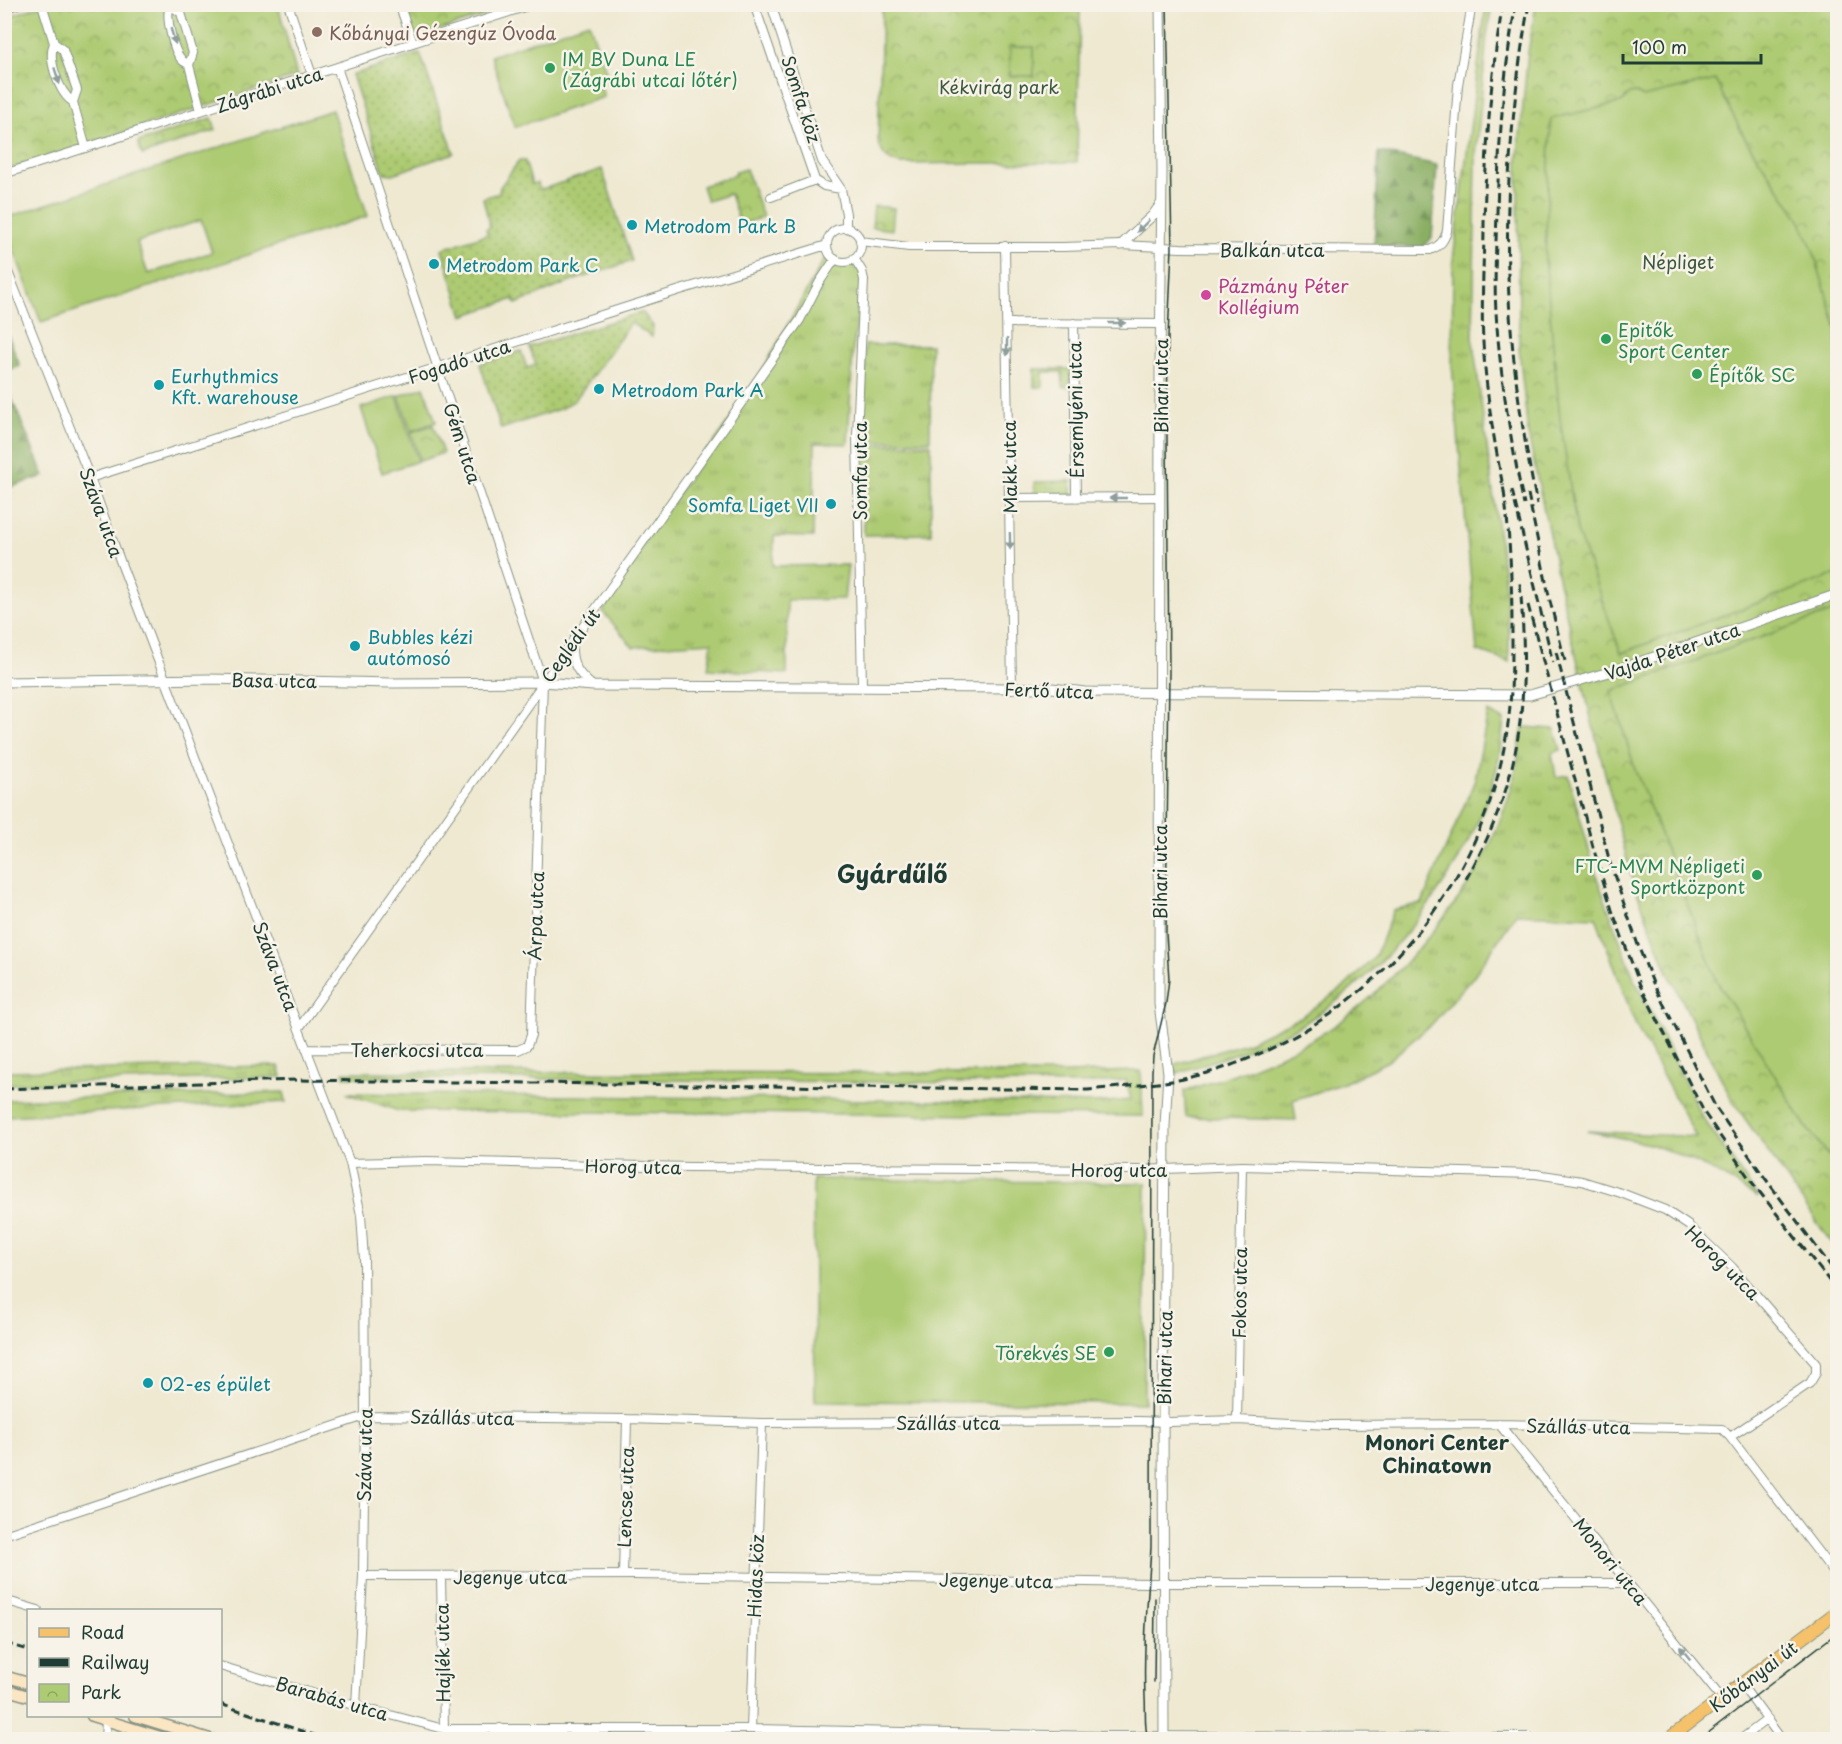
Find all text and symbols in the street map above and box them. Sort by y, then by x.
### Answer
place label: Kőbányai Gézengúz Óvoda [329,19,556,46]
marker: Kőbányai Gézengúz Óvoda [310,25,324,39]
scale bar [1623,27,1761,65]
one-way arrow [169,28,178,46]
text: 100 m [1632,33,1687,60]
place label: IM BV Duna LE (Zágrábi utcai lőtér) [562,45,738,93]
street label: Somfa köz [775,52,829,146]
street label: Zágrábi utca [212,59,326,119]
marker: IM BV Duna LE (Zágrábi utcai lőtér) [543,61,557,75]
one-way arrow [53,67,62,85]
park label: Kékvirág park [939,73,1059,100]
place label: Metrodom Park B [644,212,796,239]
marker: Metrodom Park B [625,218,639,232]
one-way arrow [1136,218,1150,232]
street label: Balkán utca [1220,236,1325,263]
park label: Népliget [1642,248,1714,275]
place label: Metrodom Park C [446,251,599,278]
marker: Metrodom Park C [427,257,441,271]
place label: Pázmány Péter Kollégium [1218,272,1349,320]
marker: Pázmány Péter Kollégium [1199,288,1213,302]
place label: Epitők Sport Center [1618,316,1730,364]
one-way arrow [1108,318,1127,328]
street label: Fogadó utca [404,332,514,390]
marker: Epitők Sport Center [1599,332,1613,346]
one-way arrow [1002,337,1012,356]
street label: Bihari utca [1147,338,1174,433]
street label: Érsemlyéni utca [1060,340,1090,479]
place label: Építők SC [1709,361,1795,388]
place label: Eurhythmics Kft. warehouse [171,362,299,410]
marker: Építők SC [1690,367,1704,381]
place label: Metrodom Park A [611,376,764,403]
marker: Eurhythmics Kft. warehouse [152,378,166,392]
marker: Metrodom Park A [592,382,606,396]
street label: Gém utca [437,399,489,488]
street label: Makk utca [995,419,1023,514]
street label: Somfa utca [846,421,873,521]
street label: Száva utca [73,463,131,561]
place label: Somfa Liget VII [688,491,819,518]
one-way arrow [1109,493,1128,503]
marker: Somfa Liget VII [824,497,838,511]
one-way arrow [1005,532,1015,551]
street label: Ceglédi út [534,602,606,688]
street label: Vajda Péter utca [1601,615,1743,687]
place label: Bubbles kézi autómosó [367,623,473,671]
marker: Bubbles kézi autómosó [348,639,362,653]
street label: Basa utca [231,666,318,694]
street label: Fertő utca [1004,675,1095,705]
street label: Bihari utca [1146,824,1173,919]
place label: FTC-MVM Népligeti Sportközpont [1575,852,1745,900]
district label: Gyárdűlő [837,855,947,891]
marker: FTC-MVM Népligeti Sportközpont [1750,868,1764,882]
street label: Árpa utca [520,871,550,961]
street label: Száva utca [247,917,306,1015]
street label: Teherkocsi utca [350,1036,484,1063]
street label: Horog utca [584,1152,682,1180]
street label: Horog utca [1071,1156,1168,1183]
street label: Horog utca [1679,1218,1767,1306]
street label: Fokos utca [1225,1246,1253,1339]
street label: Bihari utca [1150,1310,1178,1406]
place label: Törekvés SE [995,1339,1097,1366]
marker: Törekvés SE [1102,1345,1116,1359]
place label: 02-es épület [160,1370,271,1397]
marker: 02-es épület [141,1376,155,1390]
street label: Szállás utca [410,1403,515,1431]
street label: Száva utca [350,1408,378,1502]
street label: Szállás utca [896,1409,1001,1436]
street label: Szállás utca [1526,1412,1631,1440]
district label: Monori Center Chinatown [1365,1427,1510,1480]
street label: Lencse utca [610,1445,640,1548]
street label: Monori utca [1567,1511,1655,1611]
street label: Hidas köz [740,1534,770,1618]
street label: Jegenye utca [453,1563,568,1590]
street label: Jegenye utca [939,1566,1054,1595]
street label: Jegenye utca [1425,1570,1540,1597]
street label: Hajlék utca [428,1602,456,1703]
legend [27,1609,222,1717]
text: Road [81,1618,125,1645]
street label: Kőbányai út [1703,1634,1803,1718]
one-way arrow [1680,1646,1692,1661]
text: Railway [81,1648,149,1675]
street label: Barabás utca [273,1669,392,1727]
text: Park [81,1678,121,1705]

